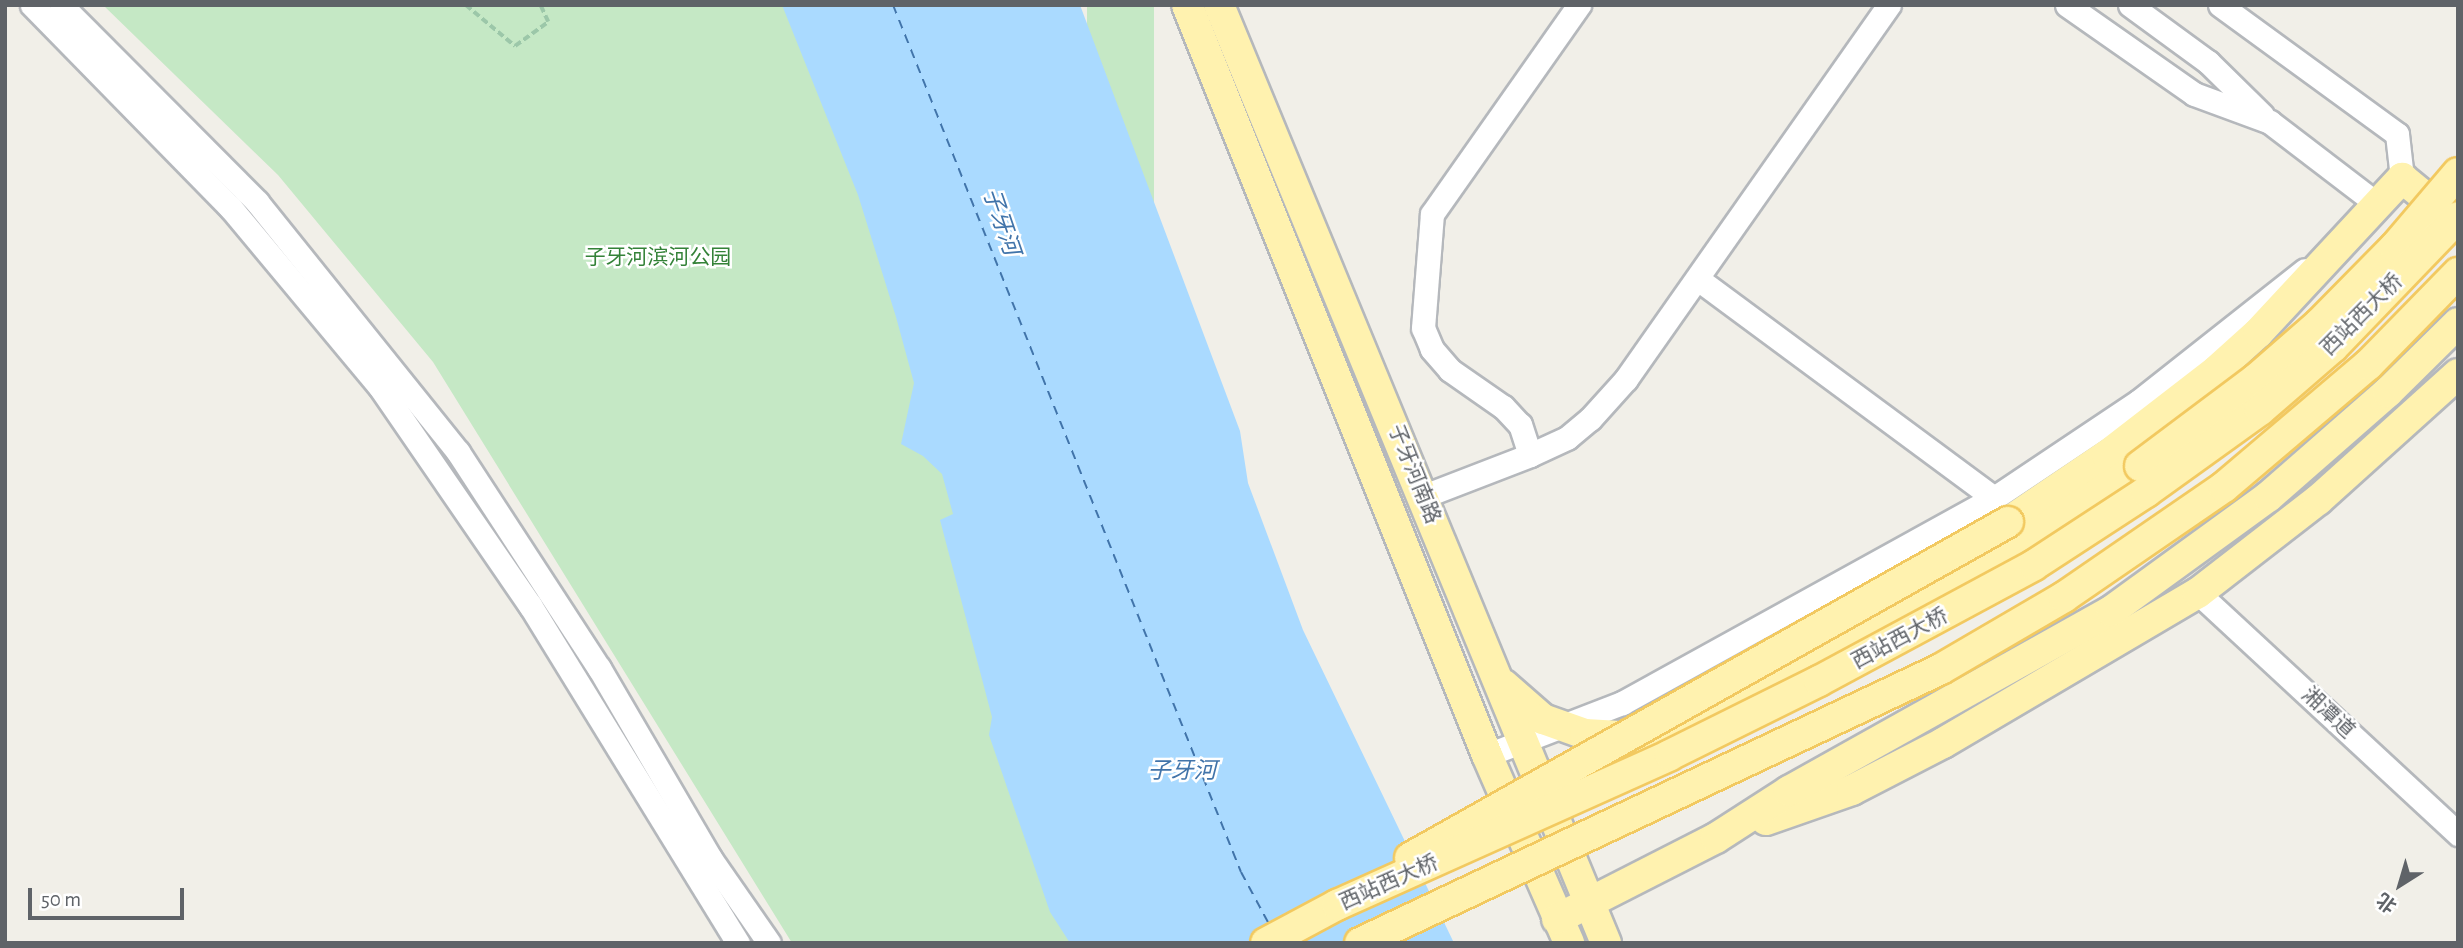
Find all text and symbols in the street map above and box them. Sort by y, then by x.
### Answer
water label: 子牙河 [976,185,1024,259]
park label: 子牙河滨河公园 [585,245,731,271]
street label: 西站西大桥 [2316,269,2408,361]
street label: 子牙河南路 [1383,421,1445,527]
street label: 西站西大桥 [1848,603,1952,675]
street label: 湘潭道 [2296,682,2360,744]
water label: 子牙河 [1148,758,1216,786]
street label: 西站西大桥 [1336,850,1442,916]
north arrow [2365,850,2435,920]
scale bar [32,874,187,918]
text: 50 m [41,889,81,910]
text: 北 [2374,889,2400,915]

